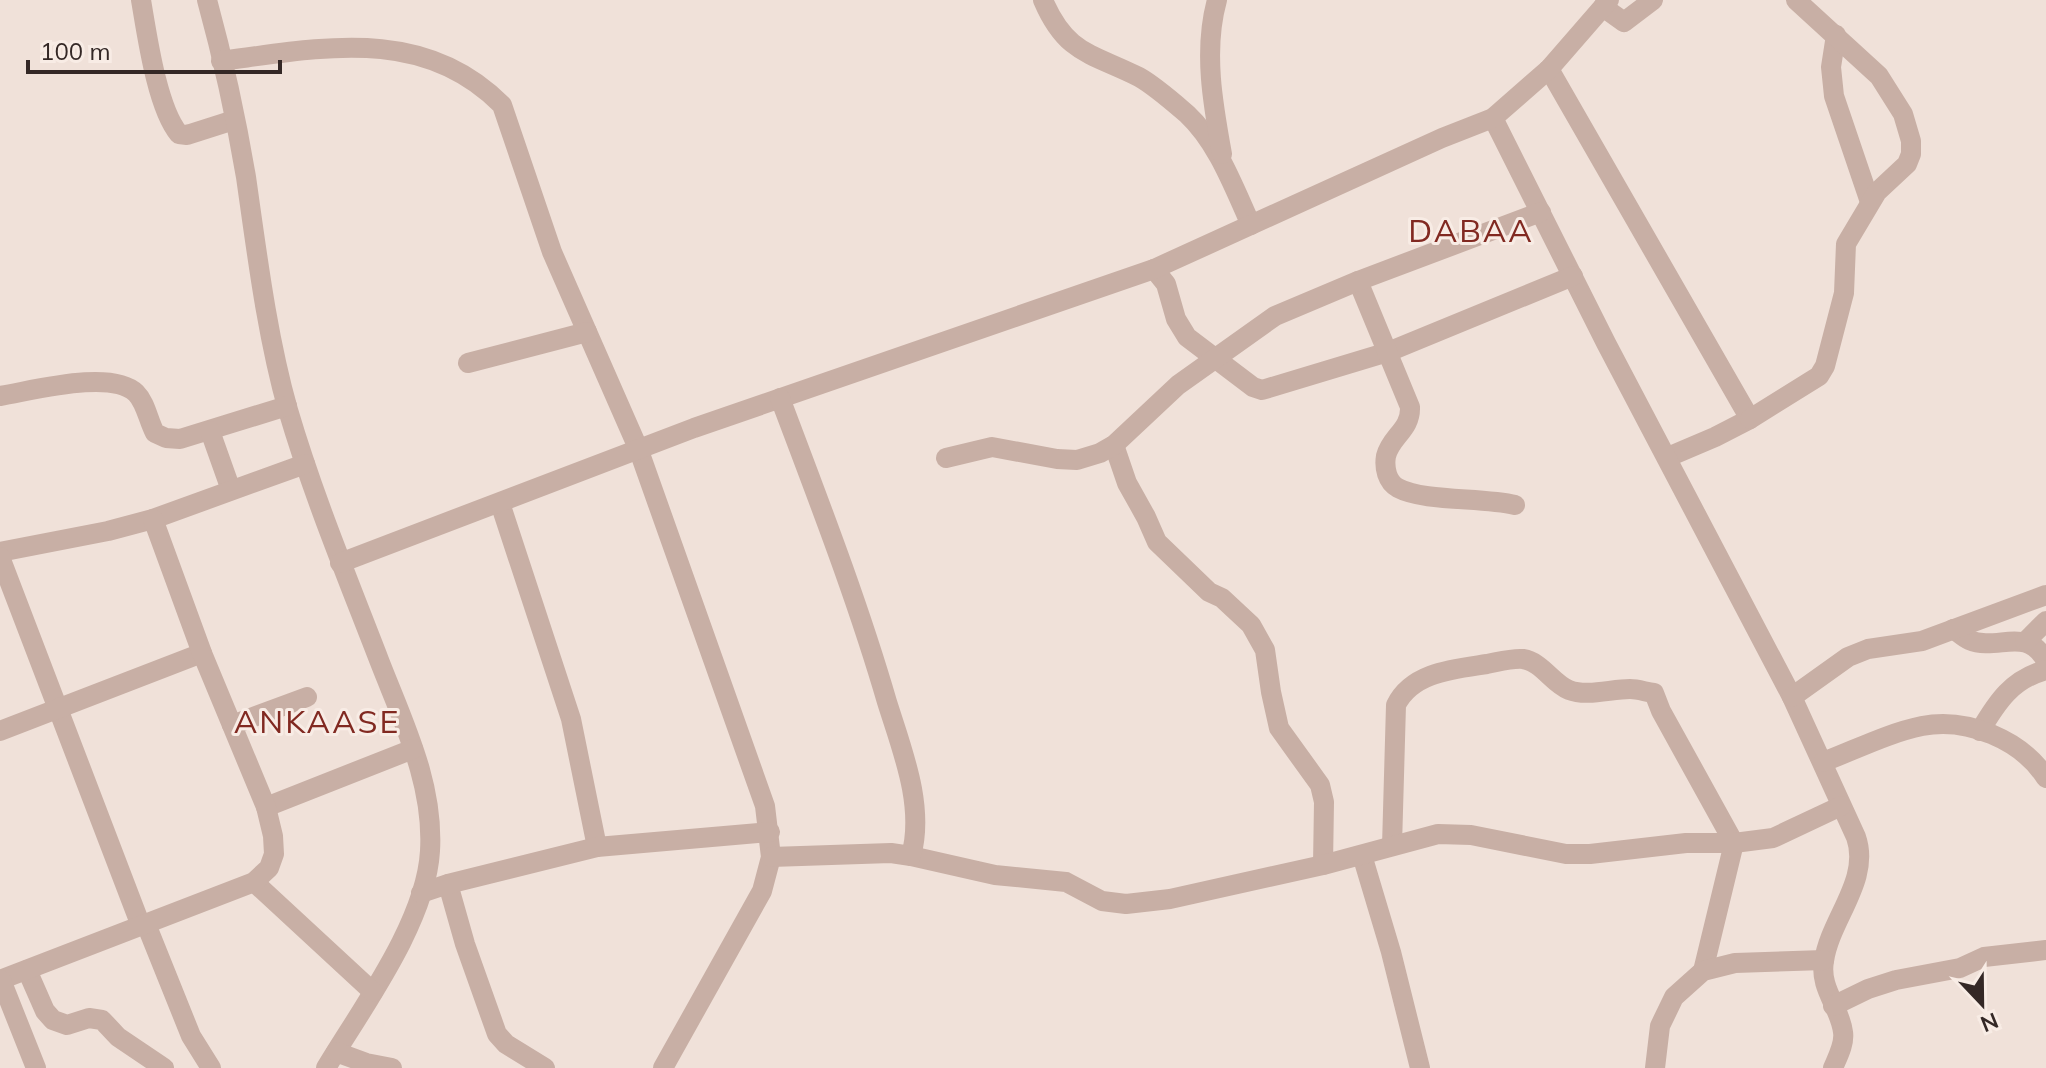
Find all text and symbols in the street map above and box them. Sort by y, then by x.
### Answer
scale bar [28,24,280,74]
text: 100 m [40,36,111,66]
district label: DABAA [1408,210,1534,250]
district label: ANKAASE [234,701,400,741]
north arrow [1942,964,2022,1044]
text: N [1977,1006,2002,1039]

